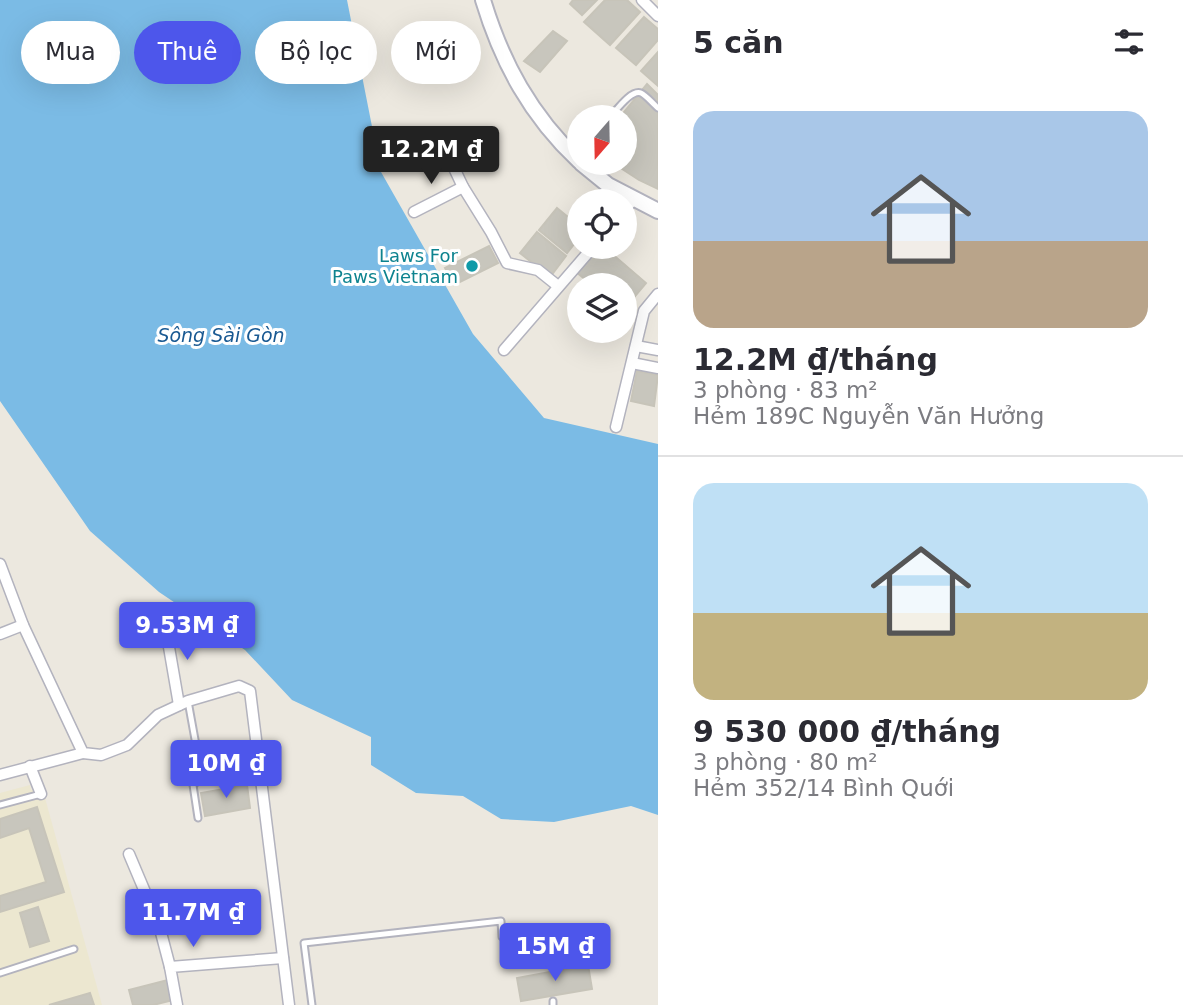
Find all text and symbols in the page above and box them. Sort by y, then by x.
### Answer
chip: Mua [21,21,120,84]
chip: Thuê [134,21,241,84]
chip: Bộ lọc [255,21,377,84]
chip: Mới [391,21,481,84]
icon: filters [1110,23,1148,61]
text: 5 căn [693,25,784,60]
north arrow [567,105,637,175]
map controls [567,105,637,343]
pin: 12.2M ₫ [366,127,496,186]
text: 12.2M ₫ [379,136,483,162]
icon: home [858,156,984,282]
button: locate [567,189,637,259]
place label: Laws For Paws Vietnam [332,245,459,287]
marker: Laws For Paws Vietnam [464,258,480,274]
button: layers [567,273,637,343]
water label: Sông Sài Gòn [157,324,285,346]
text: 12.2M ₫/tháng [693,342,938,377]
text: 3 phòng · 83 m² [693,377,878,403]
text: Hẻm 189C Nguyễn Văn Hưởng [693,403,1044,429]
icon: home [858,528,984,654]
pin: 9.53M ₫ [122,602,252,662]
text: 9.53M ₫ [135,612,239,638]
text: 9 530 000 ₫/tháng [693,714,1001,749]
pin: 10M ₫ [177,740,275,800]
text: 3 phòng · 80 m² [693,749,878,775]
text: 10M ₫ [187,750,265,776]
text: Hẻm 352/14 Bình Quới [693,775,954,801]
pin: 11.7M ₫ [128,890,258,949]
text: 11.7M ₫ [141,899,245,925]
pin: 15M ₫ [506,923,604,983]
text: 15M ₫ [516,933,594,959]

